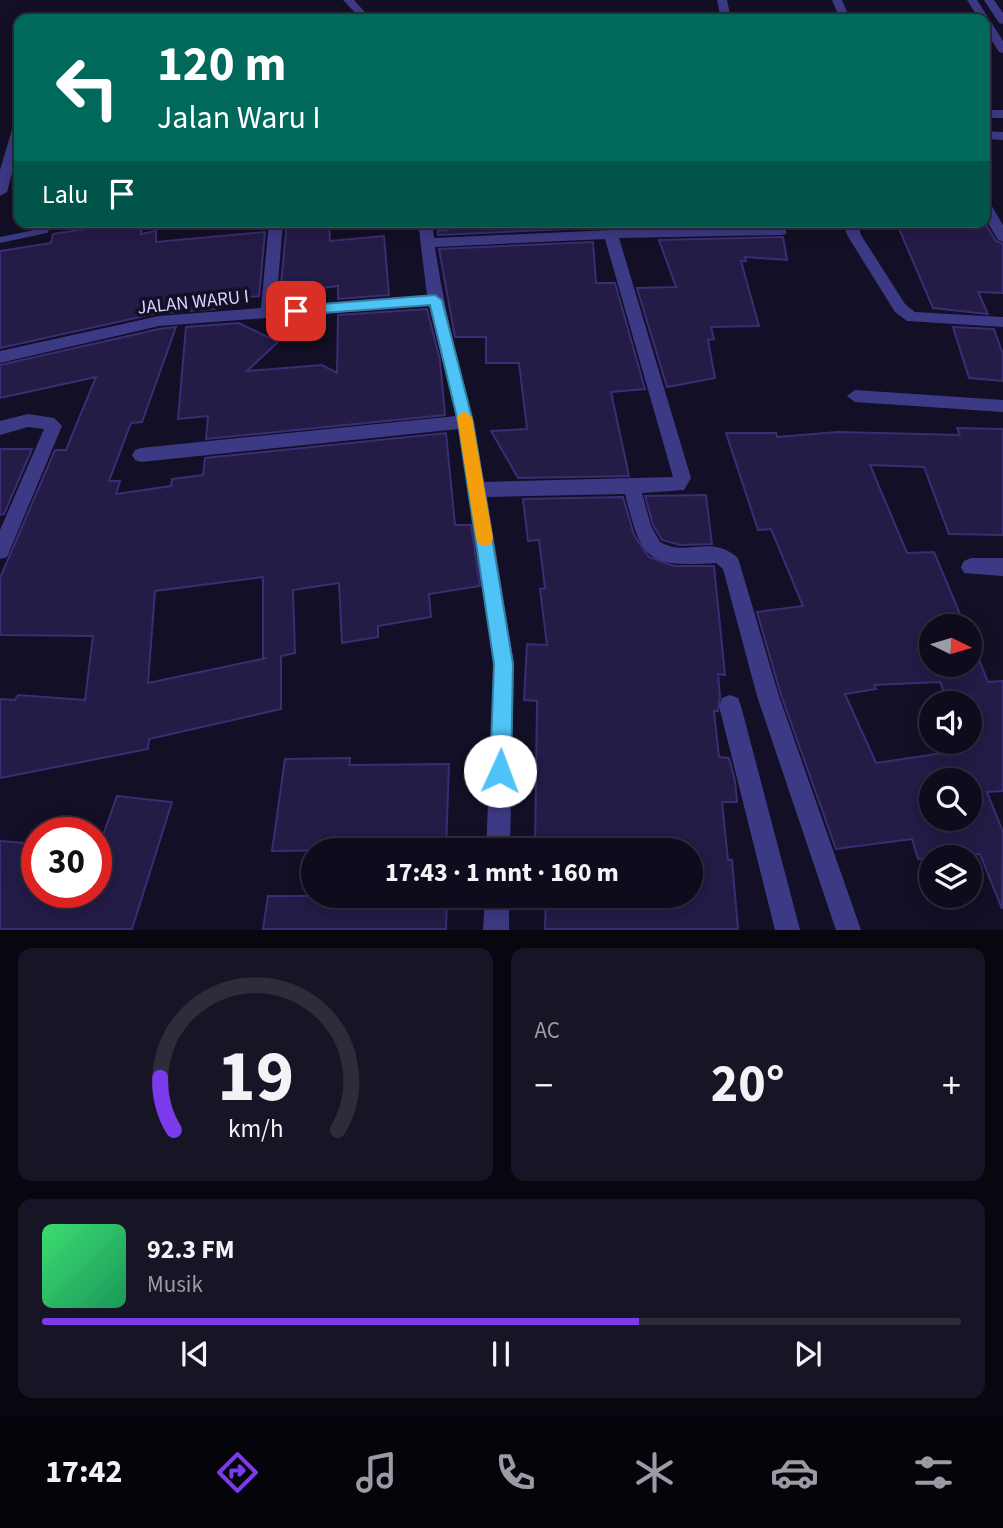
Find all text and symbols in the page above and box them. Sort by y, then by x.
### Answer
text: 120 m [157,30,286,100]
icon: left [42,42,133,133]
text: Jalan Waru I [157,95,321,141]
icon: arrive [103,175,141,213]
text: Lalu [42,176,89,213]
pin [266,281,326,341]
street label: JALAN WARU I [136,283,250,322]
icon: arrive [277,292,315,330]
north arrow [919,614,982,677]
map controls [919,614,982,908]
button: sound [919,691,982,754]
position arrow [463,734,537,808]
button: search [919,768,982,831]
speed limit sign: 30 [21,817,112,908]
button: layers [919,845,982,908]
text: 17:43 · 1 mnt · 160 m [385,854,619,891]
text: AC [535,1014,560,1047]
text: 19 [217,1026,294,1130]
text: 20° [711,1048,785,1122]
text: − [535,1059,553,1113]
text: + [942,1059,961,1113]
text: km/h [228,1111,283,1147]
text: 92.3 FM [147,1231,235,1268]
text: Musik [147,1268,203,1301]
icon: previous [176,1335,214,1373]
icon: pause [482,1335,520,1373]
icon: next [789,1335,827,1373]
icon: directions [213,1448,262,1497]
icon: music [352,1448,401,1497]
icon: phone [491,1448,540,1497]
icon: climate [630,1448,679,1497]
icon: car [770,1448,819,1497]
icon: filters [909,1448,958,1497]
text: 17:42 [45,1449,122,1495]

